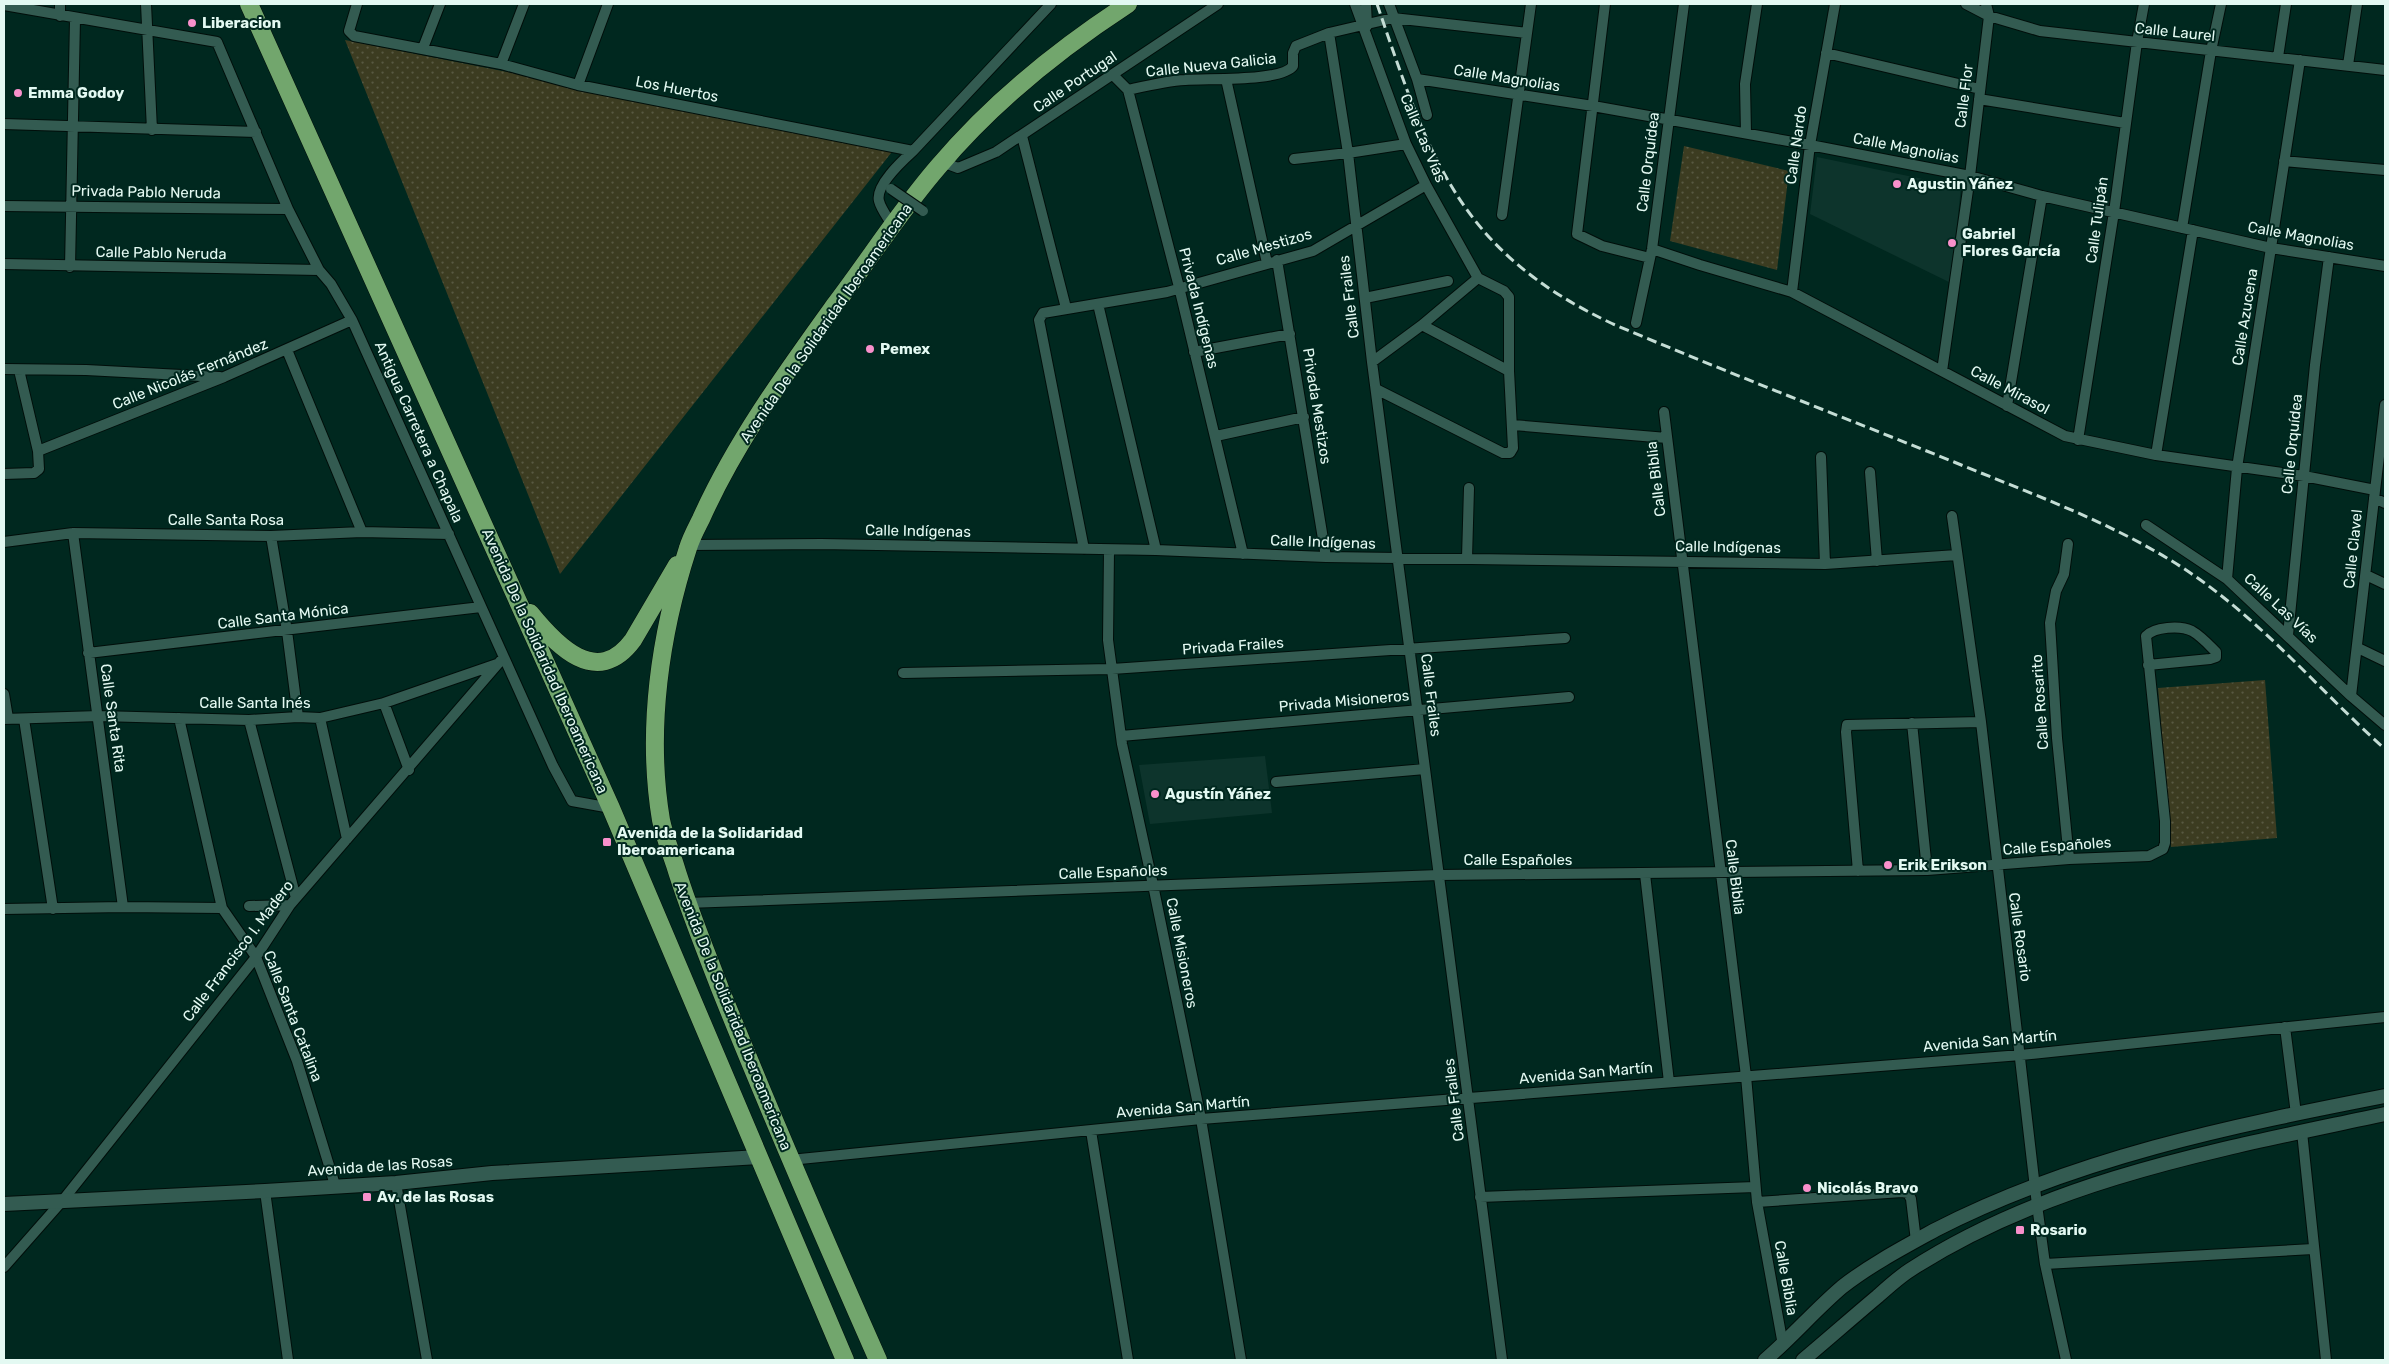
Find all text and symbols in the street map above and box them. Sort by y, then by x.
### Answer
place label: Liberacion [202,14,281,32]
marker: Liberacion [186,17,198,29]
street label: Calle Laurel [2134,19,2216,45]
street label: Calle Portugal [1030,47,1120,117]
street label: Calle Nueva Galicia [1145,49,1277,81]
street label: Calle Magnolias [1452,61,1562,95]
street label: Calle Flor [1951,63,1977,129]
street label: Los Huertos [634,72,720,106]
place label: Emma Godoy [28,84,124,102]
marker: Emma Godoy [12,87,24,99]
street label: Calle Las Vías [1396,91,1450,185]
street label: Calle Nardo [1782,104,1810,186]
street label: Calle Orquídea [1633,111,1663,213]
street label: Calle Magnolias [1851,129,1961,167]
place label: Agustin Yáñez [1907,175,2013,193]
street label: Calle Tulipán [2082,175,2112,265]
marker: Agustin Yáñez [1891,178,1903,190]
street label: Privada Pablo Neruda [71,182,221,202]
street label: Avenida De la Solidaridad Iberoamericana [736,200,916,446]
street label: Calle Magnolias [2246,218,2356,254]
street label: Calle Mestizos [1214,225,1314,269]
place label: Gabriel Flores García [1962,225,2060,260]
marker: Gabriel Flores García [1946,237,1958,249]
street label: Calle Pablo Neruda [95,243,227,263]
street label: Privada Indígenas [1175,246,1223,371]
street label: Calle Frailes [1335,254,1363,339]
street label: Calle Azucena [2228,267,2262,367]
street label: Calle Nicolás Fernández [110,334,271,413]
street label: Antigua Carretera a Chapala [371,339,467,525]
place label: Pemex [880,340,930,358]
marker: Pemex [864,343,876,355]
street label: Privada Mestizos [1299,347,1335,466]
street label: Calle Mirasol [1967,362,2053,418]
street label: Calle Orquídea [2278,393,2306,495]
street label: Calle Biblia [1642,440,1670,518]
street label: Calle Clavel [2340,509,2366,589]
street label: Calle Santa Rosa [168,511,284,529]
street label: Calle Indígenas [865,521,971,541]
street label: Avenida De la Solidaridad Iberoamericana [478,526,612,796]
street label: Calle Indígenas [1270,531,1376,553]
street label: Calle Indígenas [1675,537,1781,557]
street label: Calle Las Vías [2240,569,2322,647]
street label: Calle Santa Mónica [216,599,350,633]
street label: Privada Frailes [1182,633,1285,659]
street label: Calle Frailes [1417,653,1445,738]
street label: Calle Rosarito [2028,654,2052,750]
street label: Calle Santa Rita [96,662,130,774]
street label: Privada Misioneros [1278,686,1410,716]
street label: Calle Santa Inés [199,694,311,712]
place label: Agustín Yáñez [1165,785,1271,803]
marker: Agustín Yáñez [1149,788,1161,800]
place label: Avenida de la Solidaridad Iberoamericana [617,824,803,859]
street label: Calle Españoles [2002,833,2112,859]
marker: Avenida de la Solidaridad Iberoamericana [601,836,613,848]
street label: Calle Biblia [1721,838,1749,916]
street label: Calle Españoles [1464,851,1573,869]
place label: Erik Erikson [1898,856,1987,874]
marker: Erik Erikson [1882,859,1894,871]
street label: Calle Españoles [1058,861,1168,883]
street label: Calle Francisco I. Madero [179,877,297,1025]
street label: Avenida De la Solidaridad Iberoamericana [671,879,795,1153]
street label: Calle Rosario [2005,891,2035,983]
street label: Calle Misioneros [1162,896,1202,1010]
street label: Calle Santa Catalina [260,948,326,1084]
street label: Avenida San Martín [1922,1026,2058,1056]
street label: Calle Frailes [1440,1057,1468,1142]
street label: Avenida San Martín [1518,1058,1654,1088]
street label: Avenida San Martín [1115,1092,1251,1122]
street label: Avenida de las Rosas [307,1152,454,1180]
place label: Nicolás Bravo [1817,1179,1918,1197]
marker: Nicolás Bravo [1801,1182,1813,1194]
place label: Av. de las Rosas [377,1188,494,1206]
marker: Av. de las Rosas [361,1191,373,1203]
place label: Rosario [2030,1221,2087,1239]
marker: Rosario [2014,1224,2026,1236]
street label: Calle Biblia [1771,1239,1801,1317]

